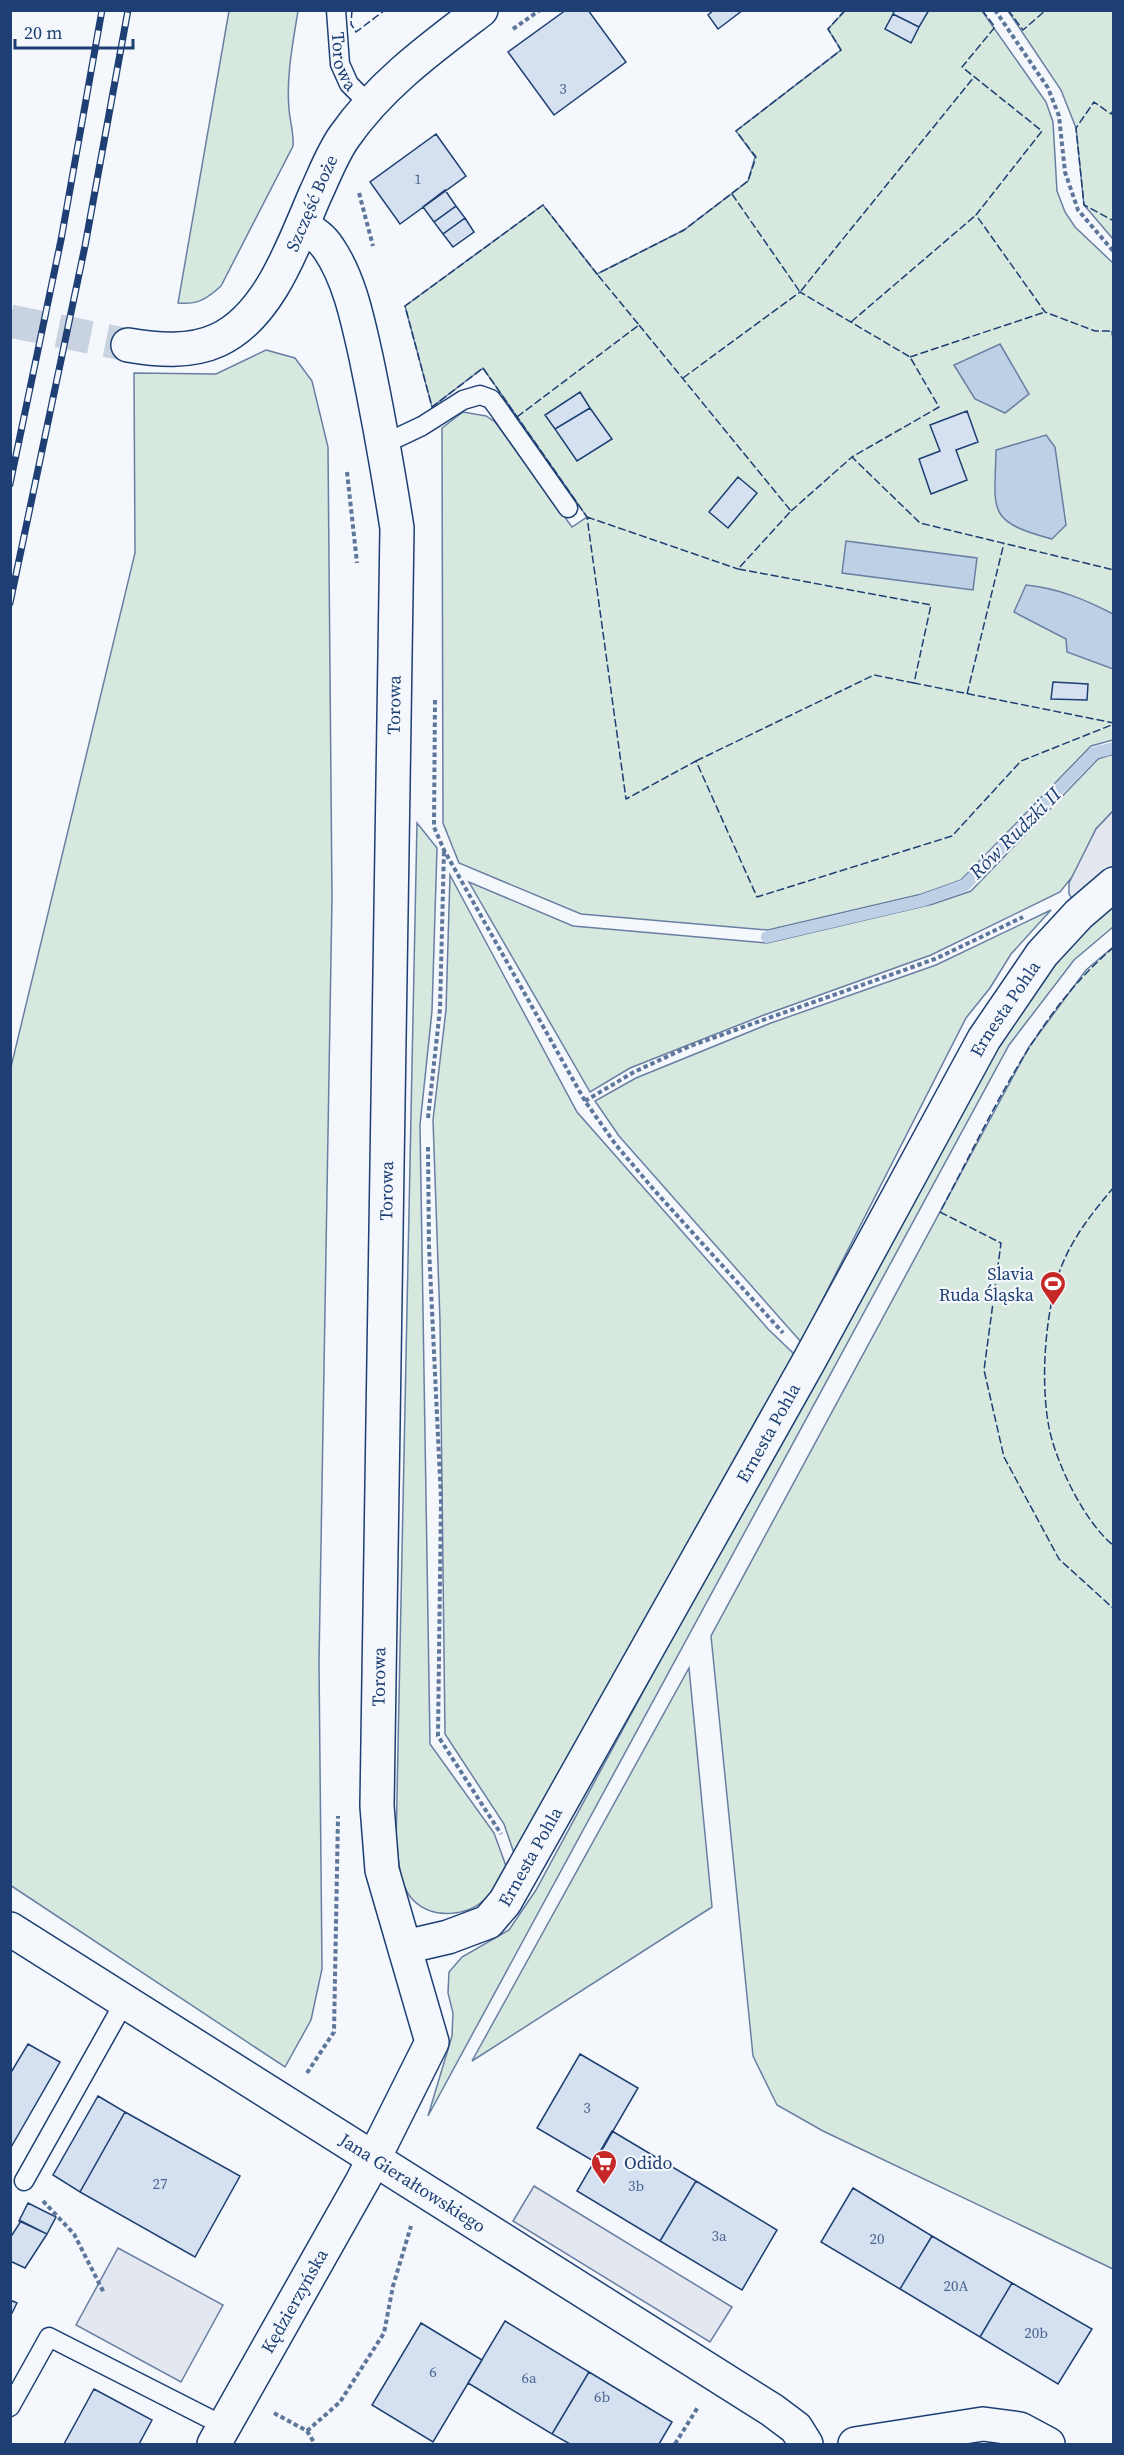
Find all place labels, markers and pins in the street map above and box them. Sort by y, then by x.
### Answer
place label: Slavia Ruda Śląska [939,1261,1035,1307]
sports icon: Slavia Ruda Śląska [1038,1269,1068,1307]
supermarket icon: Odido [589,2148,619,2186]
place label: Odido [624,2150,673,2175]

